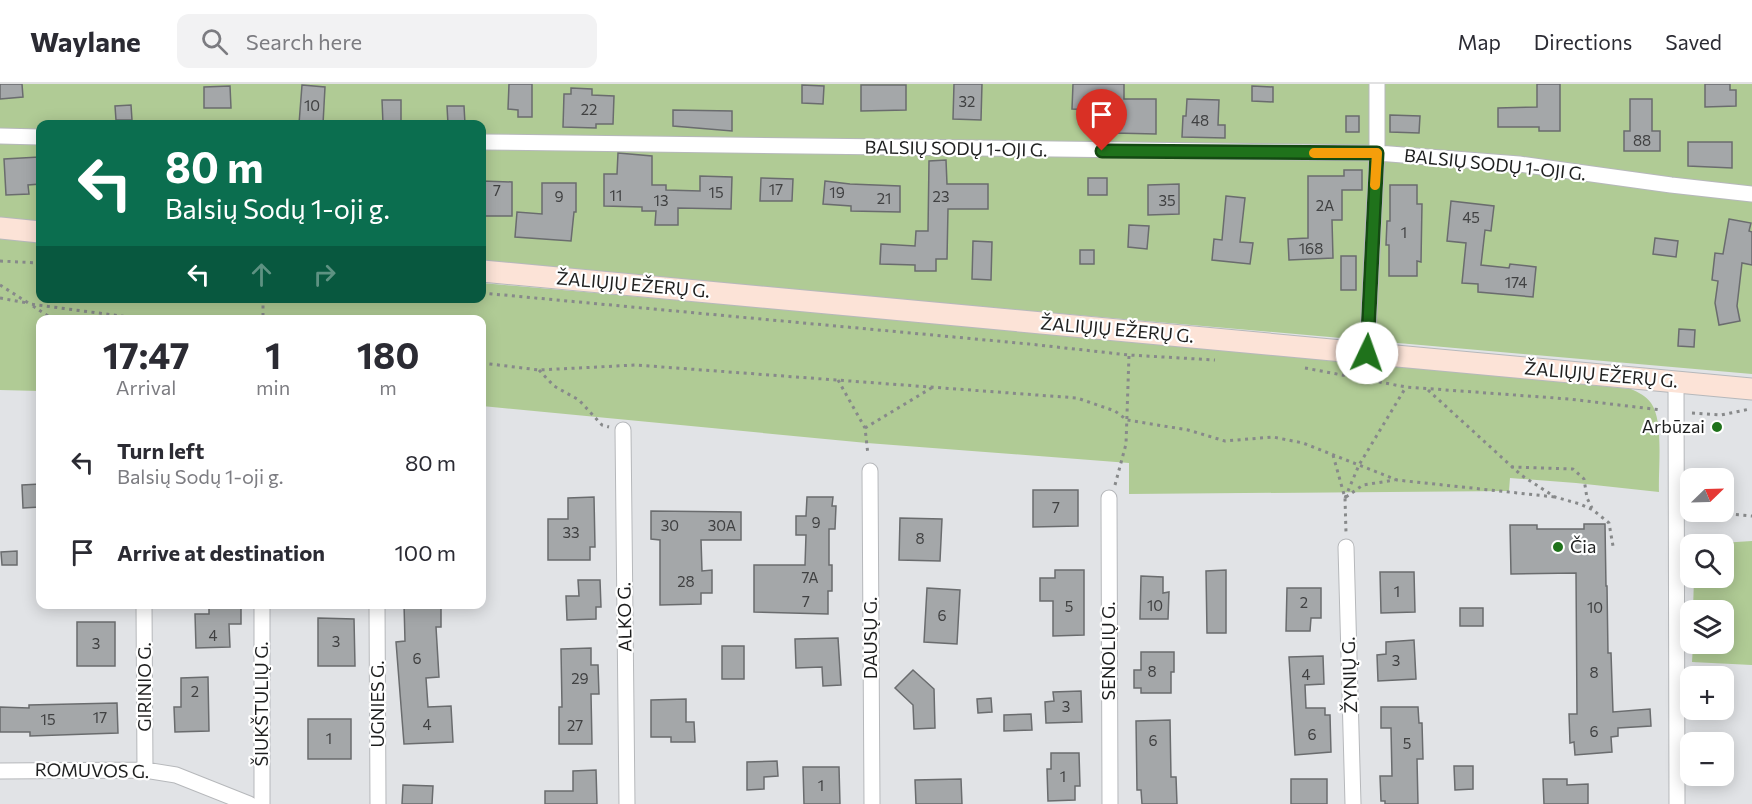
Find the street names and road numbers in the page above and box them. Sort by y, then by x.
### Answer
street label: BALSIŲ SODŲ 1-OJI G. [864,135,1048,161]
street label: BALSIŲ SODŲ 1-OJI G. [1403,144,1587,184]
street label: ŽALIŲJŲ EŽERŲ G. [555,266,711,302]
street label: ŽALIŲJŲ EŽERŲ G. [1039,311,1195,347]
street label: ŽALIŲJŲ EŽERŲ G. [1523,356,1679,392]
street label: ALKO G. [612,582,636,652]
street label: DAUSŲ G. [859,597,881,679]
street label: SENOLIŲ G. [1097,602,1119,700]
street label: ŽYNIŲ G. [1337,636,1361,714]
street label: ŠIUKŠTULIŲ G. [250,641,272,767]
street label: GIRINIO G. [133,642,155,732]
street label: UGNIES G. [366,660,388,748]
street label: ROMUVOS G. [35,758,149,782]

